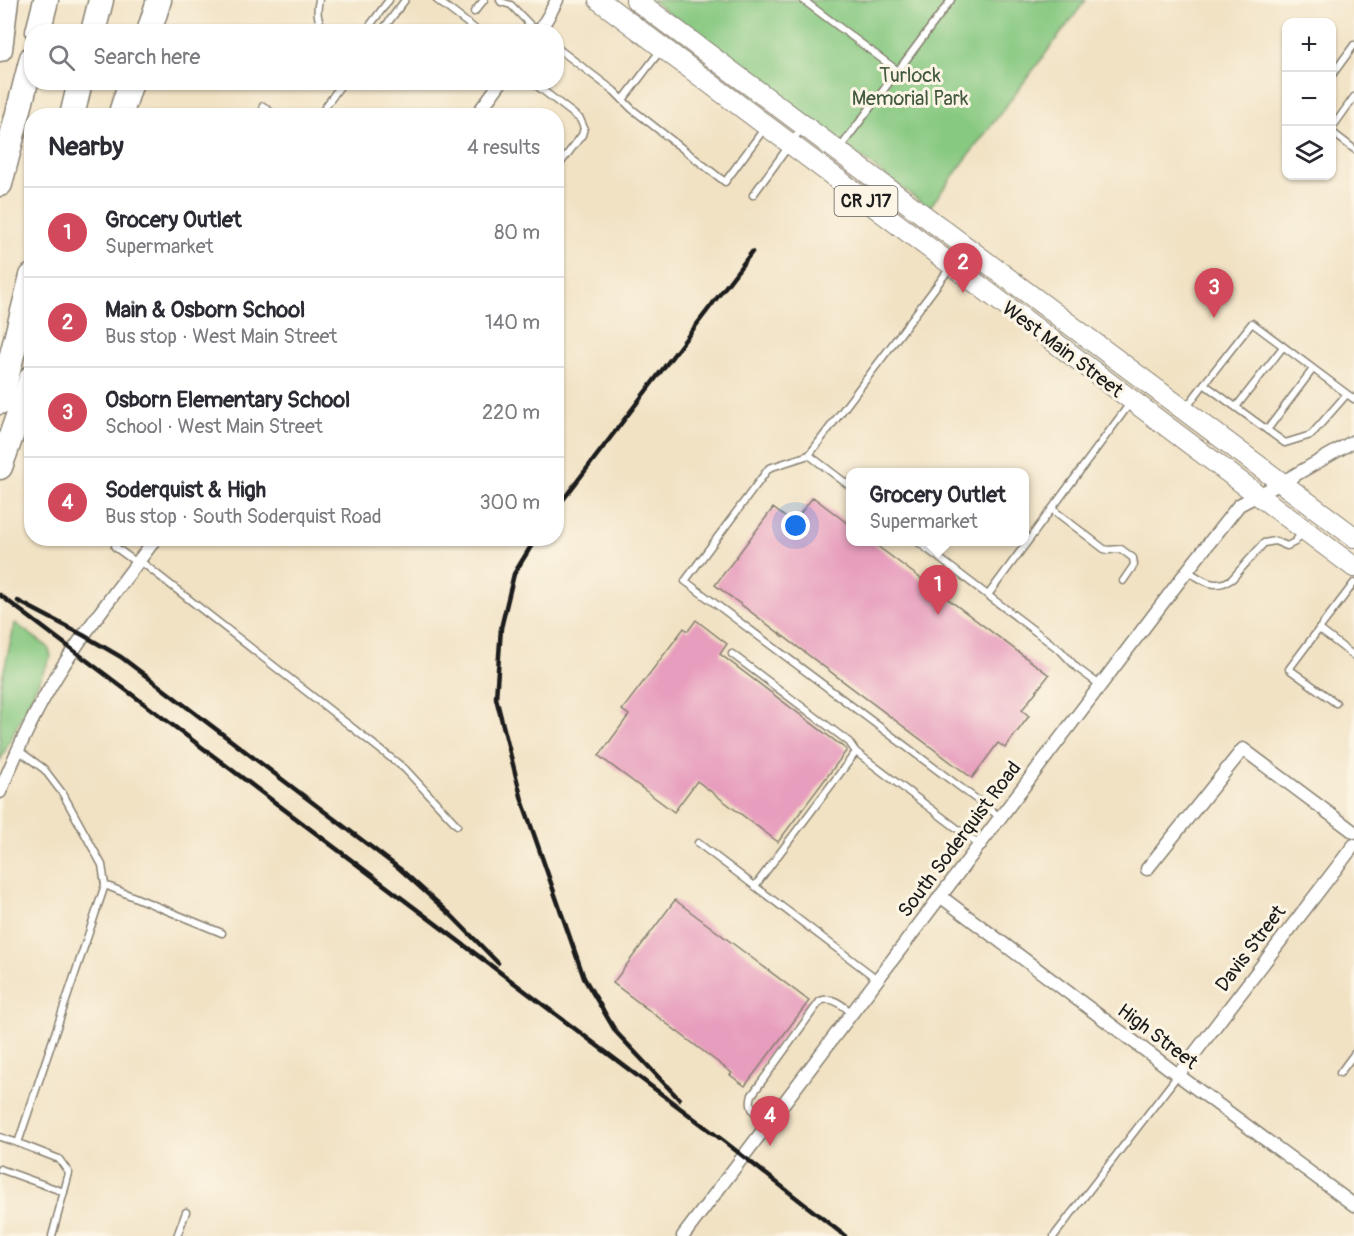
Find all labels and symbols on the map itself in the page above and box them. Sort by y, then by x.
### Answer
park label: Turlock Memorial Park [852,63,969,111]
road number: CR J17 [834,186,898,216]
pin: 2 [944,244,982,293]
pin: 3 [1194,268,1234,318]
street label: West Main Street [997,296,1129,404]
your location [781,511,810,540]
pin: 1 [918,566,958,615]
street label: South Soderquist Road [892,756,1026,922]
street label: Davis Street [1210,899,1292,997]
street label: High Street [1112,998,1204,1075]
pin: 4 [750,1096,790,1146]

